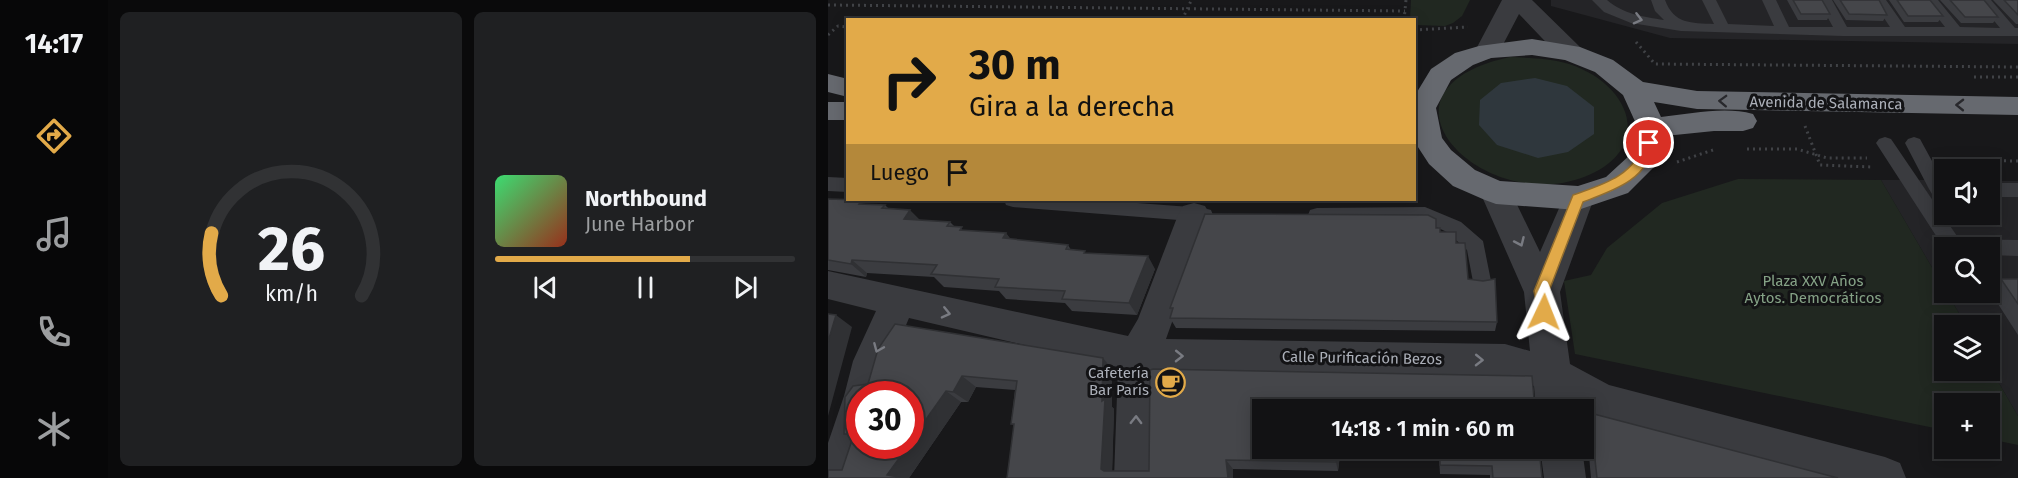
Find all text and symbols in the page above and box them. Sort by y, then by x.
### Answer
one-way arrow [1633,11,1643,24]
text: 14:17 [25,28,83,60]
text: 30 m [969,40,1061,90]
icon: right [870,42,948,120]
text: Gira a la derecha [969,91,1175,123]
street label: Avenida de Salamanca [1749,93,1903,113]
one-way arrow [1718,94,1727,107]
one-way arrow [1955,99,1964,111]
icon: directions [33,115,75,157]
pin [1623,117,1674,168]
icon: arrive [1632,126,1665,159]
icon: arrive [941,156,974,189]
text: Luego [870,159,929,186]
map controls [1934,159,2000,459]
button: sound [1934,159,2000,225]
text: Northbound [585,185,707,212]
text: 26 [257,212,325,287]
text: June Harbor [585,212,694,236]
icon: music [33,213,75,255]
one-way arrow [1512,235,1524,246]
button: search [1934,237,2000,303]
icon: previous [529,271,562,304]
icon: pause [629,271,662,304]
icon: next [729,271,762,304]
park label: Plaza XXV Años Aytos. Democráticos [1745,272,1881,307]
position arrow [1512,280,1576,344]
text: km/h [264,281,318,307]
one-way arrow [941,306,951,319]
icon: phone [33,311,75,353]
button: layers [1934,315,2000,381]
one-way arrow [873,341,885,352]
street label: Calle Purificación Bezos [1282,348,1442,368]
one-way arrow [1174,350,1183,362]
one-way arrow [1474,354,1483,366]
place label: Cafetería Bar París [1088,364,1149,399]
cafe icon: Cafetería Bar París [1154,366,1186,398]
speed limit sign: 30 [846,381,924,459]
button: + [1934,393,2000,459]
icon: climate [33,408,75,450]
one-way arrow [1130,415,1142,424]
text: 14:18 · 1 min · 60 m [1331,415,1515,442]

